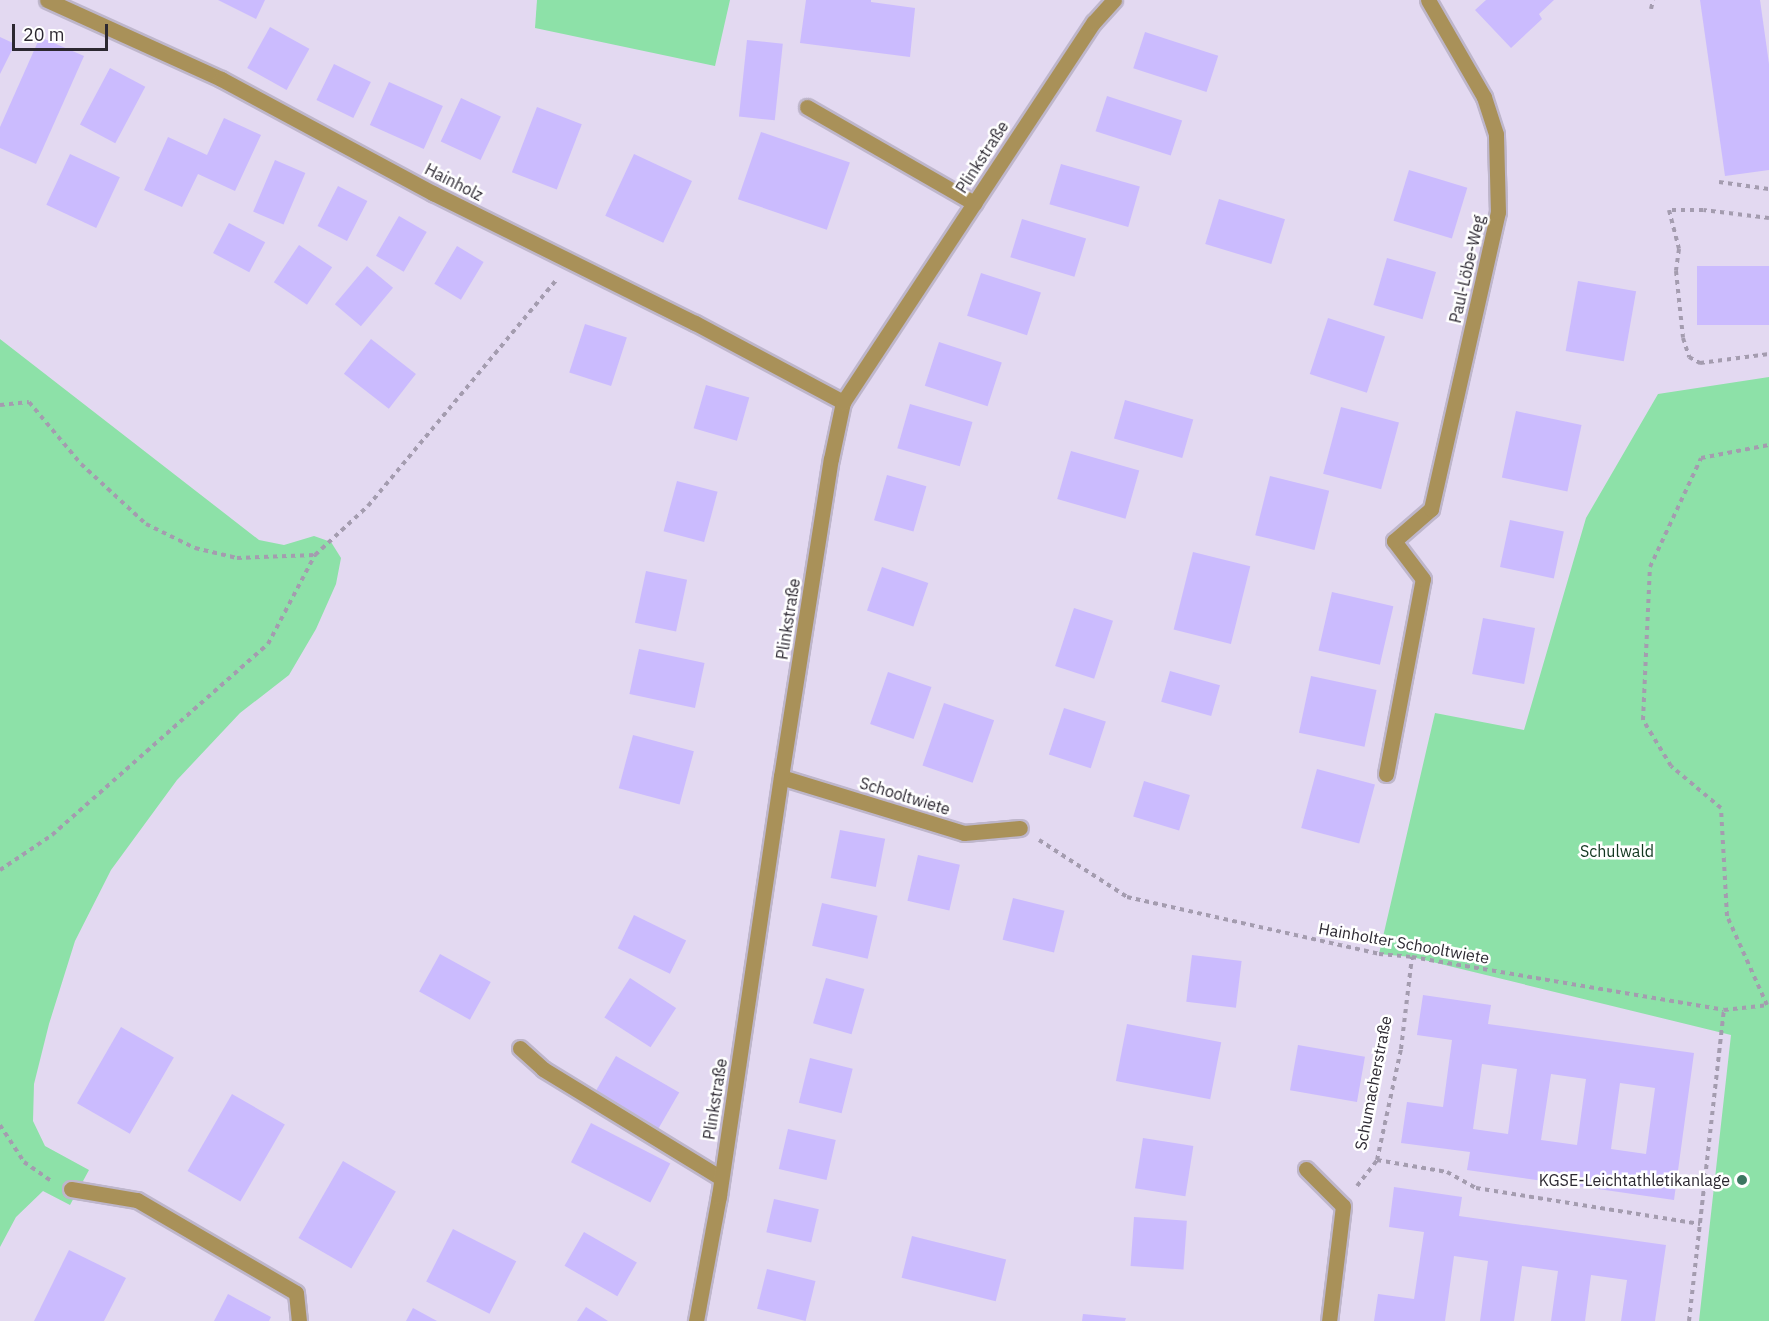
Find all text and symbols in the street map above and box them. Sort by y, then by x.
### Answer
scale bar [15,12,111,50]
text: 20 m [23,23,65,46]
street label: Plinkstraße [952,117,1012,197]
street label: Hainholz [422,159,486,205]
street label: Paul-Löbe-Weg [1445,213,1489,325]
street label: Plinkstraße [772,577,804,661]
street label: Schooltwiete [857,773,953,819]
park label: Schulwald [1580,841,1654,861]
street label: Hainholter Schooltwiete [1317,919,1491,967]
street label: Schumacherstraße [1351,1014,1395,1152]
street label: Plinkstraße [699,1057,731,1141]
place label: KGSE-Leichtathletikanlage [1539,1170,1730,1190]
marker: KGSE-Leichtathletikanlage [1735,1173,1749,1187]

